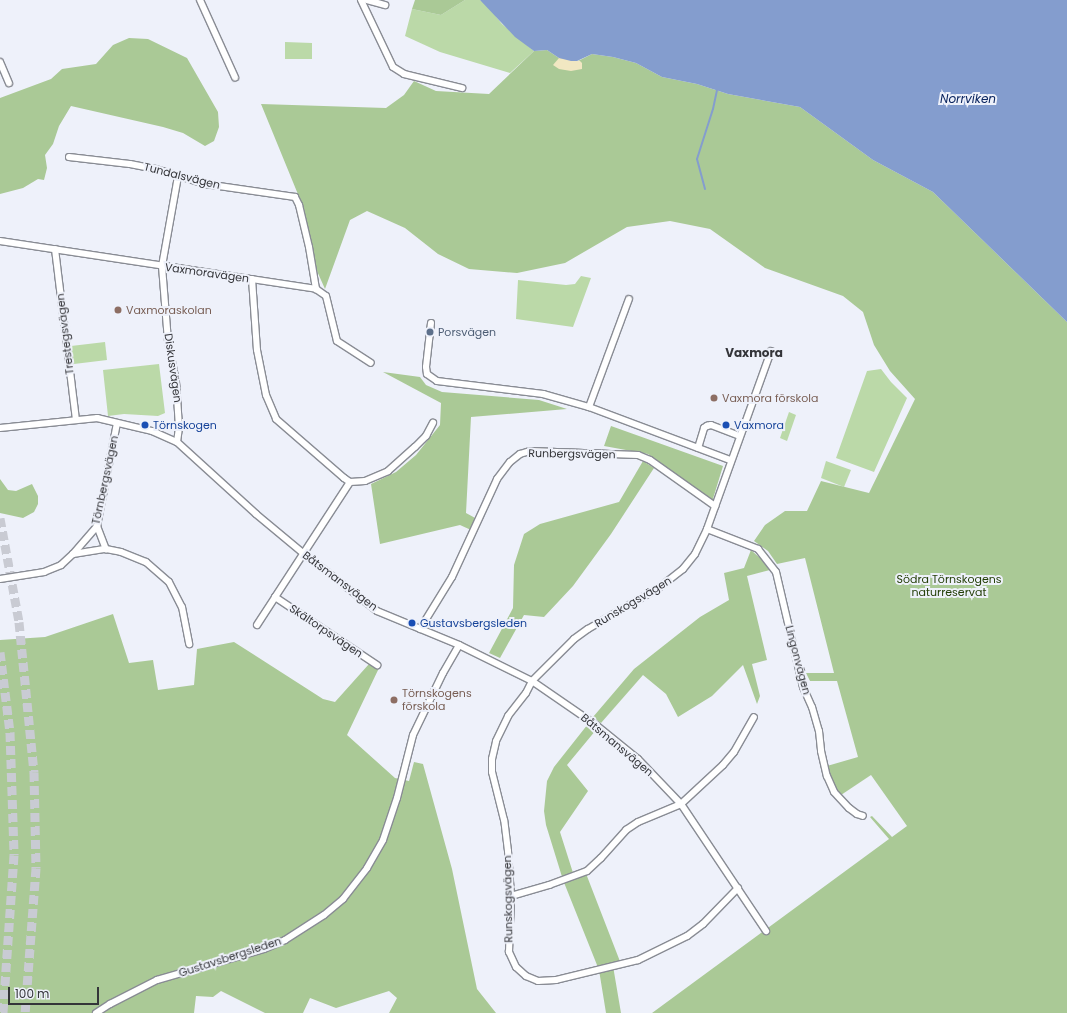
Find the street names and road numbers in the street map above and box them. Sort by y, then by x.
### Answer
street label: Tundalsvägen [142,160,222,192]
street label: Vaxmoravägen [164,261,250,285]
street label: Trestegsvägen [53,293,77,375]
street label: Diskusvägen [162,333,184,403]
street label: Törnbergsvägen [89,434,121,526]
street label: Runbergsvägen [528,447,616,461]
street label: Båtsmansvägen [300,549,380,613]
street label: Runskogsvägen [592,574,674,630]
street label: Skältorpsvägen [287,602,365,660]
street label: Lingonvägen [782,624,814,696]
street label: Båtsmansvägen [578,711,656,779]
street label: Runskogsvägen [501,855,515,943]
street label: Gustavsbergsleden [177,934,283,980]

